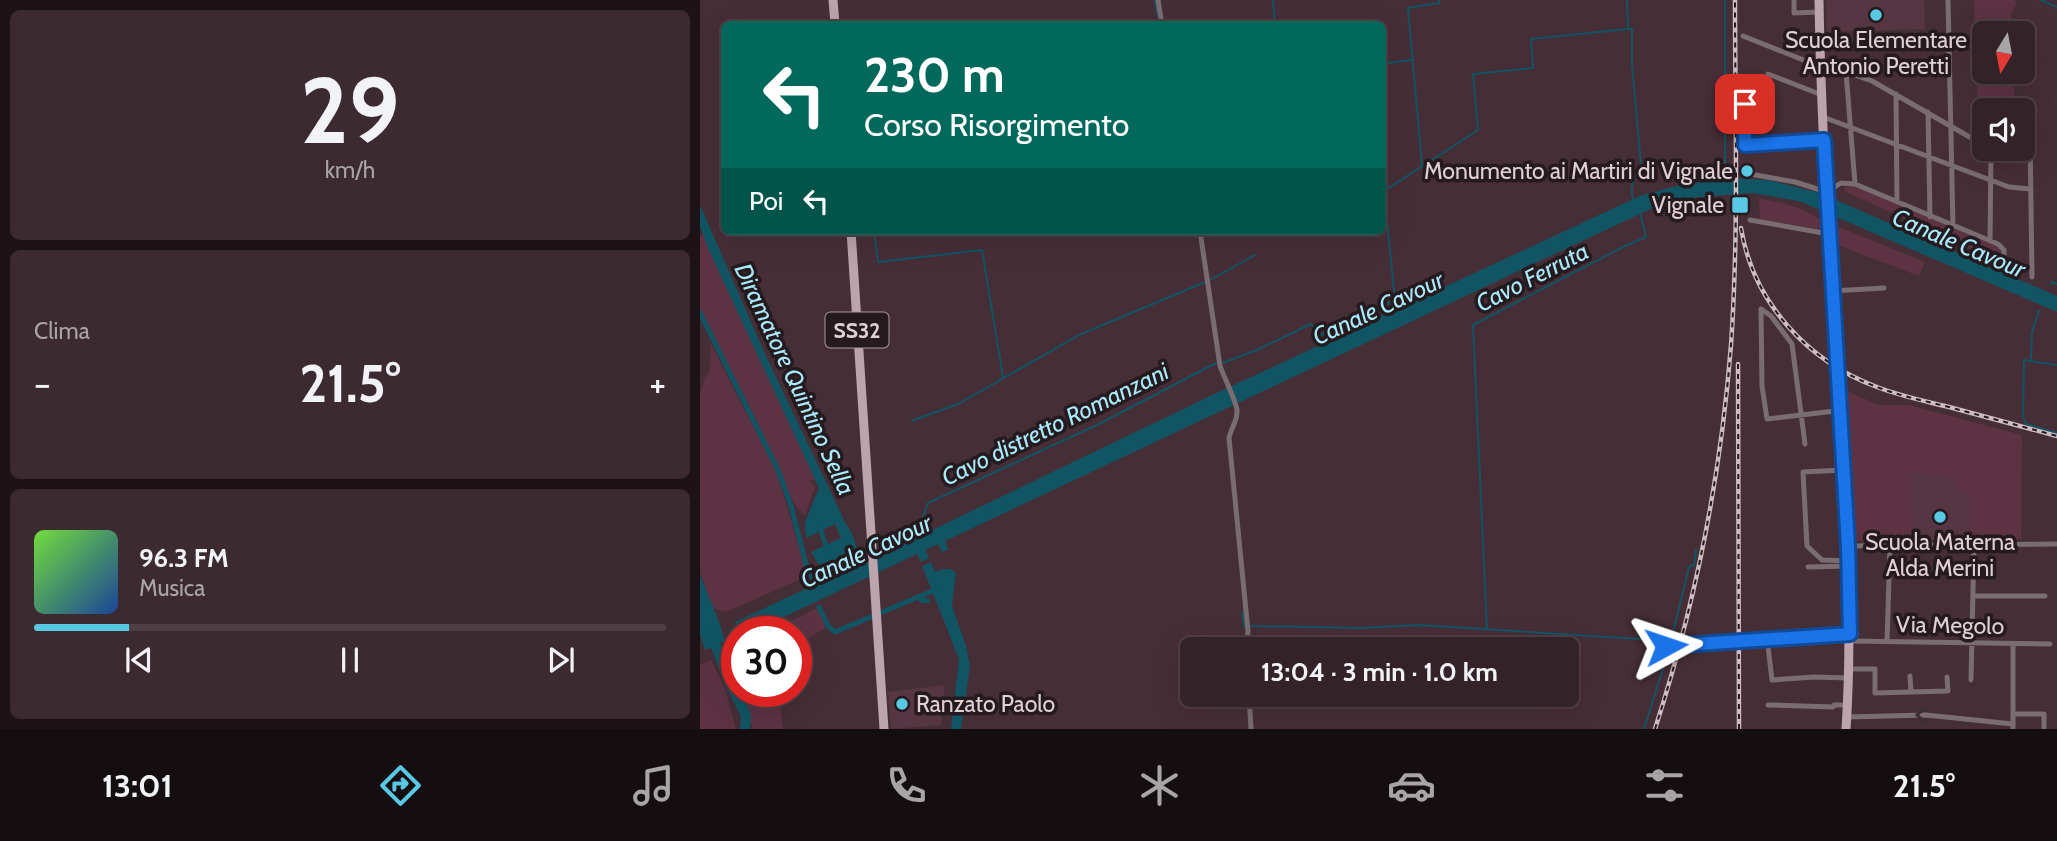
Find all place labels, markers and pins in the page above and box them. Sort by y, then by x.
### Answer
marker: Scuola Elementare Antonio Peretti [1868,7,1884,23]
place label: Scuola Elementare Antonio Peretti [1785,26,1967,80]
pin [1715,74,1775,134]
place label: Monumento ai Martiri di Vignale [1424,157,1733,185]
marker: Monumento ai Martiri di Vignale [1739,163,1755,179]
place label: Vignale [1652,191,1724,219]
marker: Vignale [1730,195,1750,215]
marker: Scuola Materna Alda Merini [1932,509,1948,525]
place label: Scuola Materna Alda Merini [1865,528,2015,582]
place label: Ranzato Paolo [916,690,1055,718]
marker: Ranzato Paolo [894,696,910,712]

